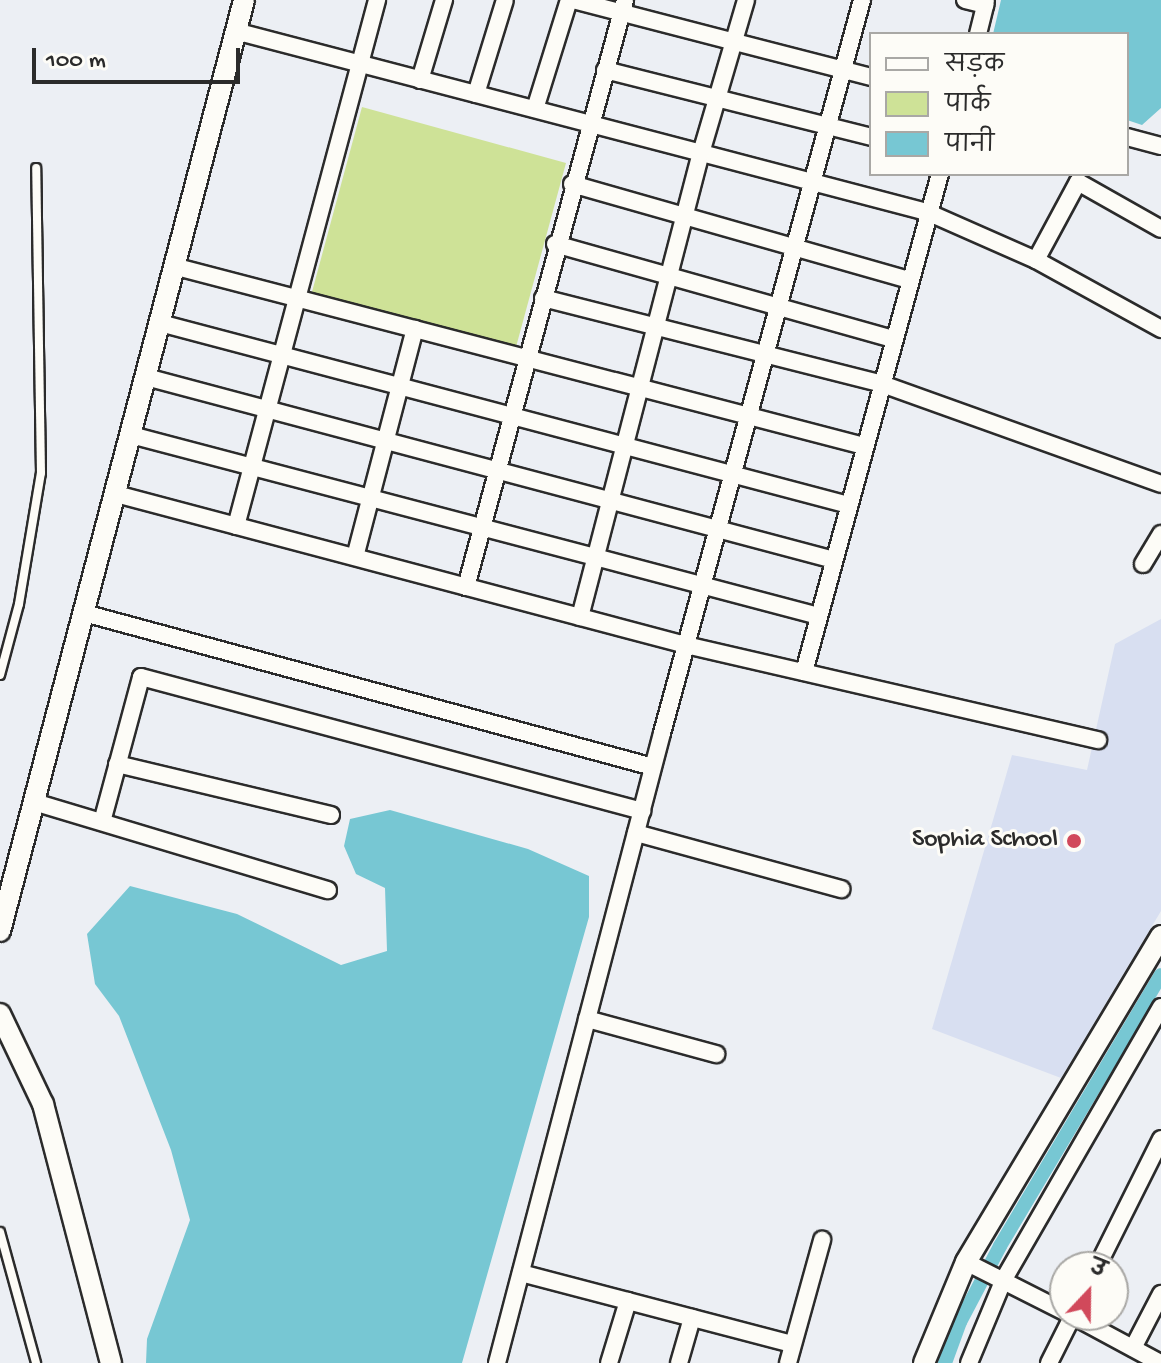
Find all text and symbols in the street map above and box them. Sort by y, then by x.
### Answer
scale bar [36,32,244,82]
legend [869,32,1129,176]
text: 100 m [46,47,106,76]
text: सड़क [945,52,1004,81]
text: पार्क [945,92,990,121]
text: पानी [945,132,994,161]
place label: Sophia School [912,825,1058,857]
marker: Sophia School [1065,832,1083,850]
north arrow [1049,1251,1129,1331]
text: उ [1086,1256,1109,1285]

